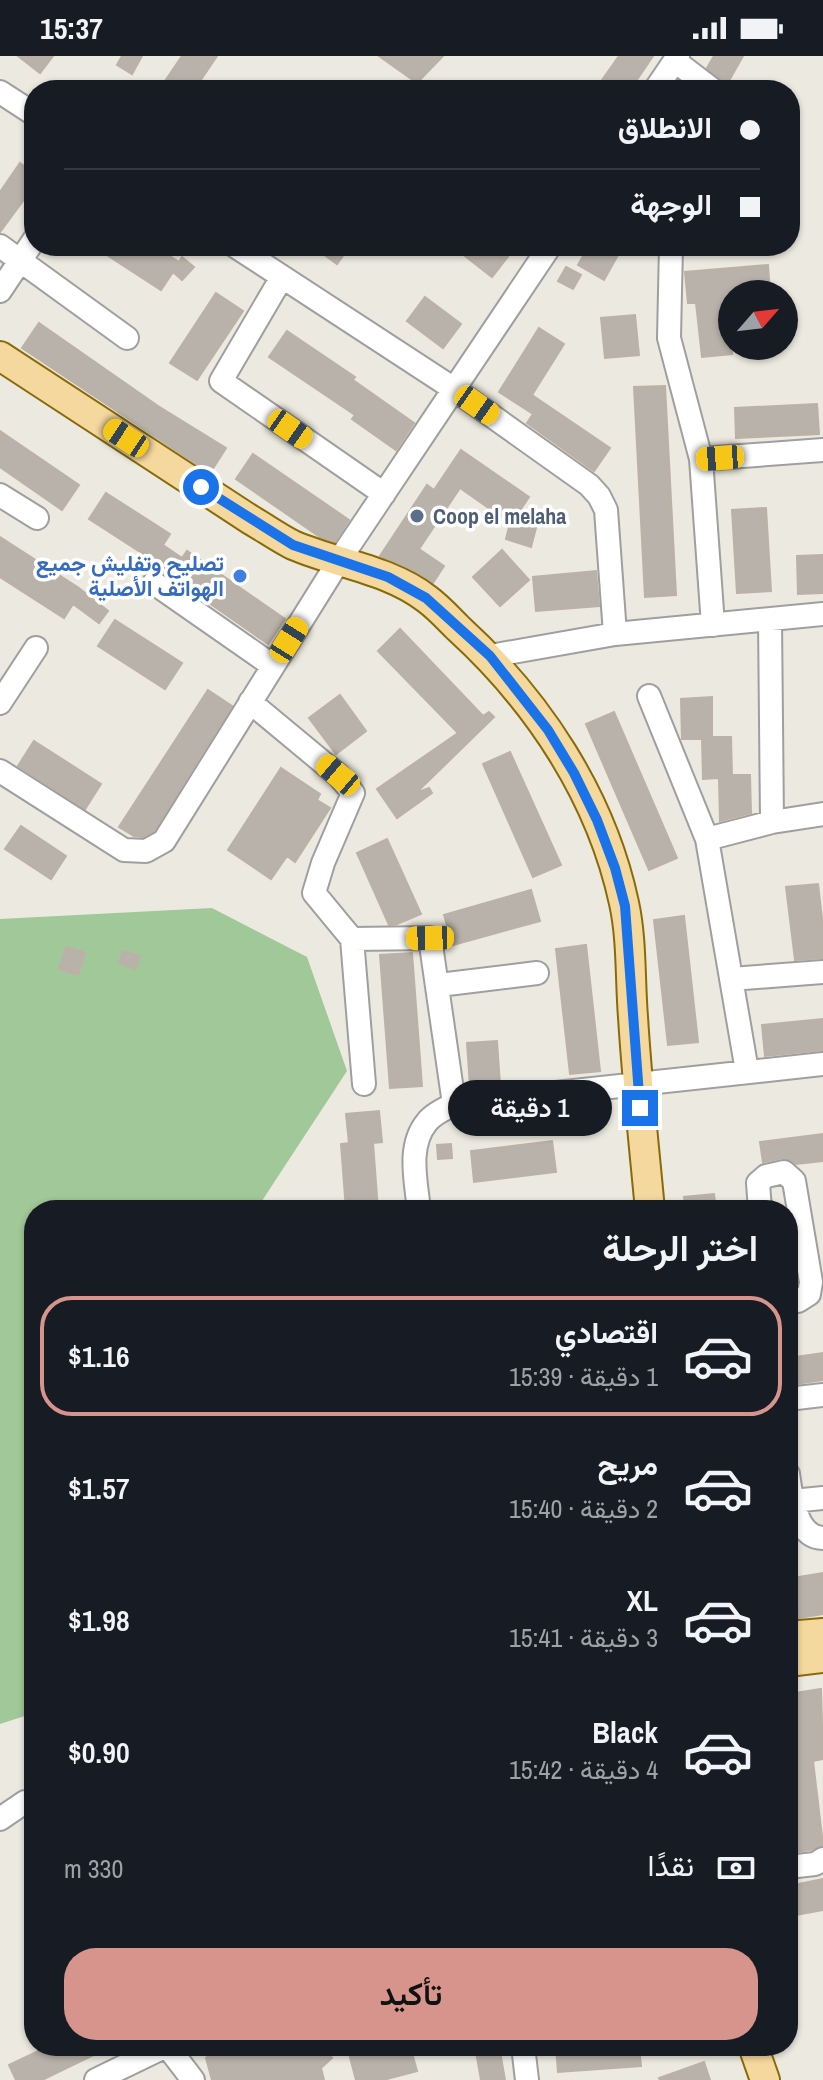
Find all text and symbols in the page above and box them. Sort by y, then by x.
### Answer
text: 15:37 [40,8,103,48]
text: الانطلاق [618,107,712,147]
text: الوجهة [630,184,712,224]
north arrow [718,280,798,360]
map controls [718,280,798,360]
car [450,381,504,429]
car [263,405,317,453]
car [99,415,153,461]
car [695,444,745,472]
route start [183,469,219,505]
place label: Coop el melaha [433,501,566,531]
marker: Coop el melaha [408,507,426,525]
place label: تصليح وتفليش جميع الهواتف الأصلية [36,548,224,603]
marker: تصليح وتفليش جميع الهواتف الأصلية [231,567,249,585]
car [266,613,312,667]
car [312,750,364,800]
car [406,926,454,950]
callout: 1 دقيقة [448,1080,612,1136]
text: 1 دقيقة [491,1090,569,1125]
route end [622,1090,658,1126]
text: اختر الرحلة [602,1224,758,1272]
text: اقتصادي [555,1312,658,1352]
icon: car [682,1320,754,1392]
text: $1.16 [68,1336,130,1376]
text: 1 دقيقة · 15:39 [509,1359,658,1394]
text: مريح [598,1444,658,1484]
icon: car [682,1452,754,1524]
text: $1.57 [68,1468,130,1508]
text: 2 دقيقة · 15:40 [509,1491,658,1526]
text: XL [627,1580,658,1620]
icon: car [682,1584,754,1656]
text: $1.98 [68,1600,130,1640]
text: 3 دقيقة · 15:41 [509,1620,658,1655]
text: Black [592,1712,658,1752]
icon: car [682,1716,754,1788]
text: $0.90 [68,1732,130,1772]
text: 4 دقيقة · 15:42 [509,1752,658,1787]
text: نقدًا [648,1845,694,1885]
icon: cash [714,1846,758,1890]
text: 330 m [64,1851,123,1886]
button: تأكيد [64,1948,758,2040]

